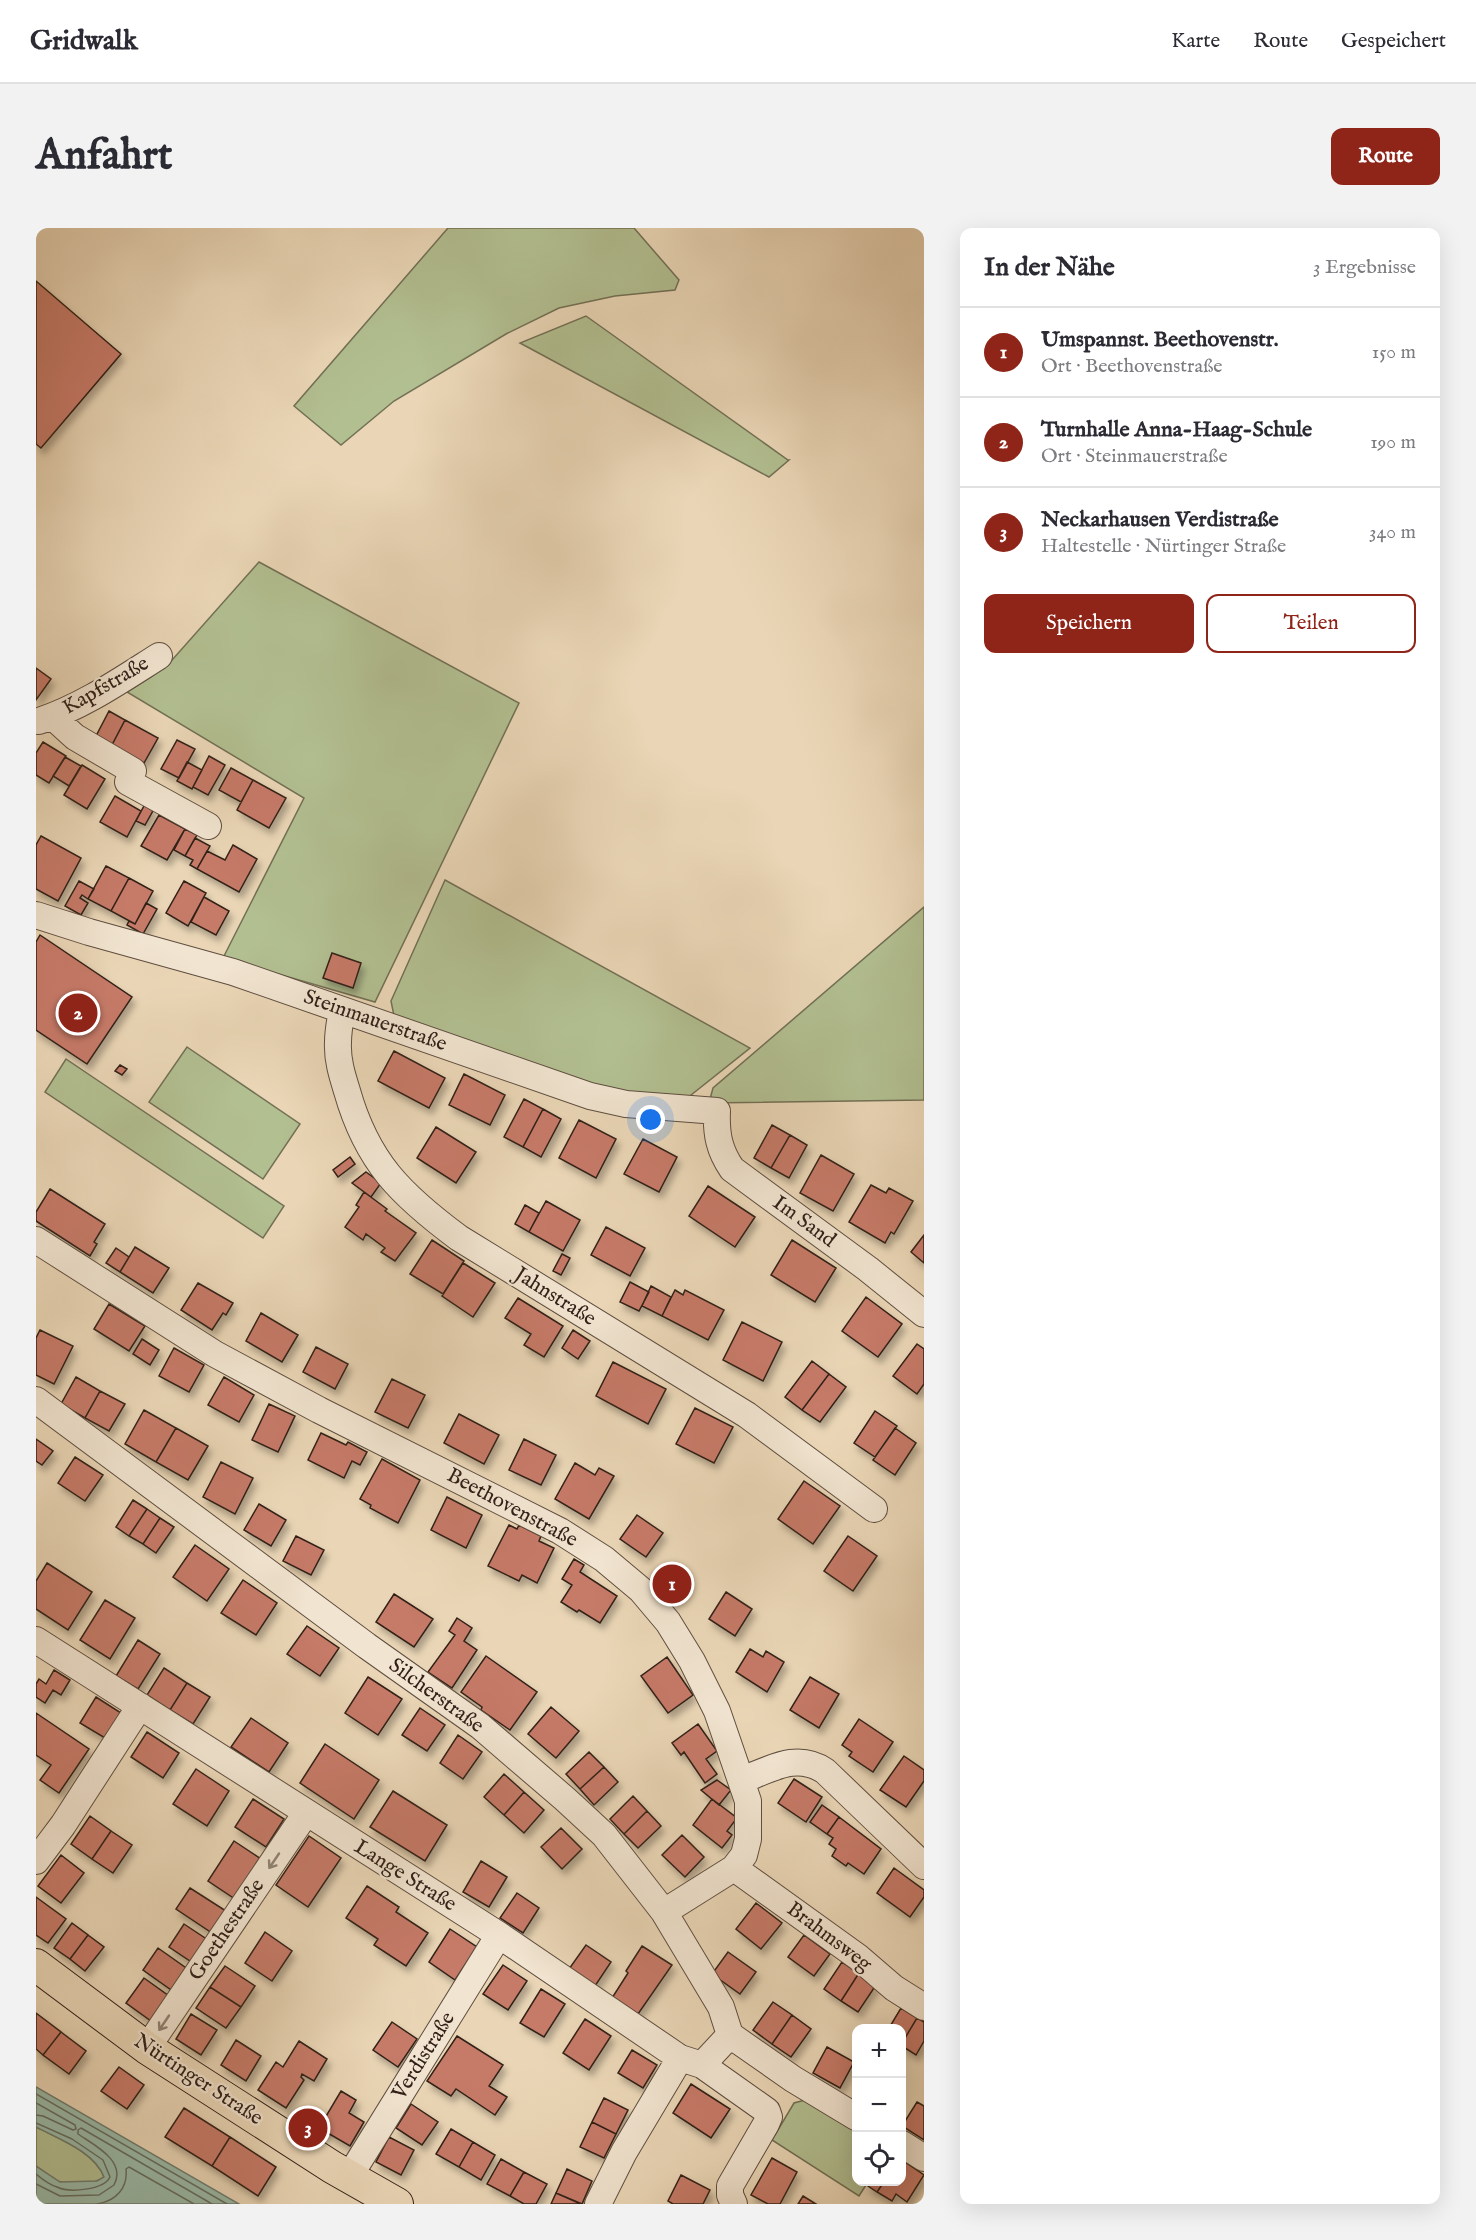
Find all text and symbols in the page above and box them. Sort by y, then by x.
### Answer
text: Gridwalk [30,24,138,59]
text: Karte [1171,28,1220,55]
text: Route [1253,28,1308,55]
text: Gespeichert [1341,28,1446,55]
button: Route [1331,128,1440,185]
text: Anfahrt [36,130,172,183]
text: In der Nähe [984,251,1115,284]
text: 3 Ergebnisse [1313,255,1416,280]
text: Umspannst. Beethovenstr. [1041,326,1278,354]
text: 1 [1000,340,1007,365]
text: 150 m [1372,340,1416,365]
text: Ort · Beethovenstraße [1041,354,1223,379]
text: Turnhalle Anna-Haag-Schule [1041,416,1312,444]
text: 2 [999,430,1008,455]
text: 190 m [1370,430,1416,455]
text: Ort · Steinmauerstraße [1041,444,1228,469]
text: Neckarhausen Verdistraße [1041,506,1279,534]
text: 3 [1000,520,1007,545]
text: 340 m [1369,520,1416,545]
text: Haltestelle · Nürtinger Straße [1041,534,1286,559]
button: Speichern [984,594,1194,653]
button: Teilen [1206,594,1416,653]
street label: Kapfstraße [58,650,154,721]
street label: Steinmauerstraße [300,984,451,1058]
pin: 2 [58,990,98,1036]
your location [636,1105,665,1134]
street label: Im Sand [767,1190,842,1255]
street label: Jahnstraße [507,1260,601,1333]
street label: Beethovenstraße [442,1462,582,1554]
pin: 1 [652,1562,692,1606]
street label: Silcherstraße [383,1652,489,1740]
street label: Lange Straße [349,1834,462,1918]
one-way arrow [268,1853,280,1869]
street label: Goethestraße [183,1873,271,1986]
street label: Brahmsweg [781,1896,878,1978]
street label: Verdistraße [386,2007,462,2106]
one-way arrow [158,2014,170,2030]
map controls [852,2024,906,2186]
button: + [852,2024,906,2078]
street label: Nürtinger Straße [128,2028,268,2132]
button: − [852,2078,906,2132]
pin: 3 [288,2106,328,2150]
button: locate [852,2132,906,2186]

